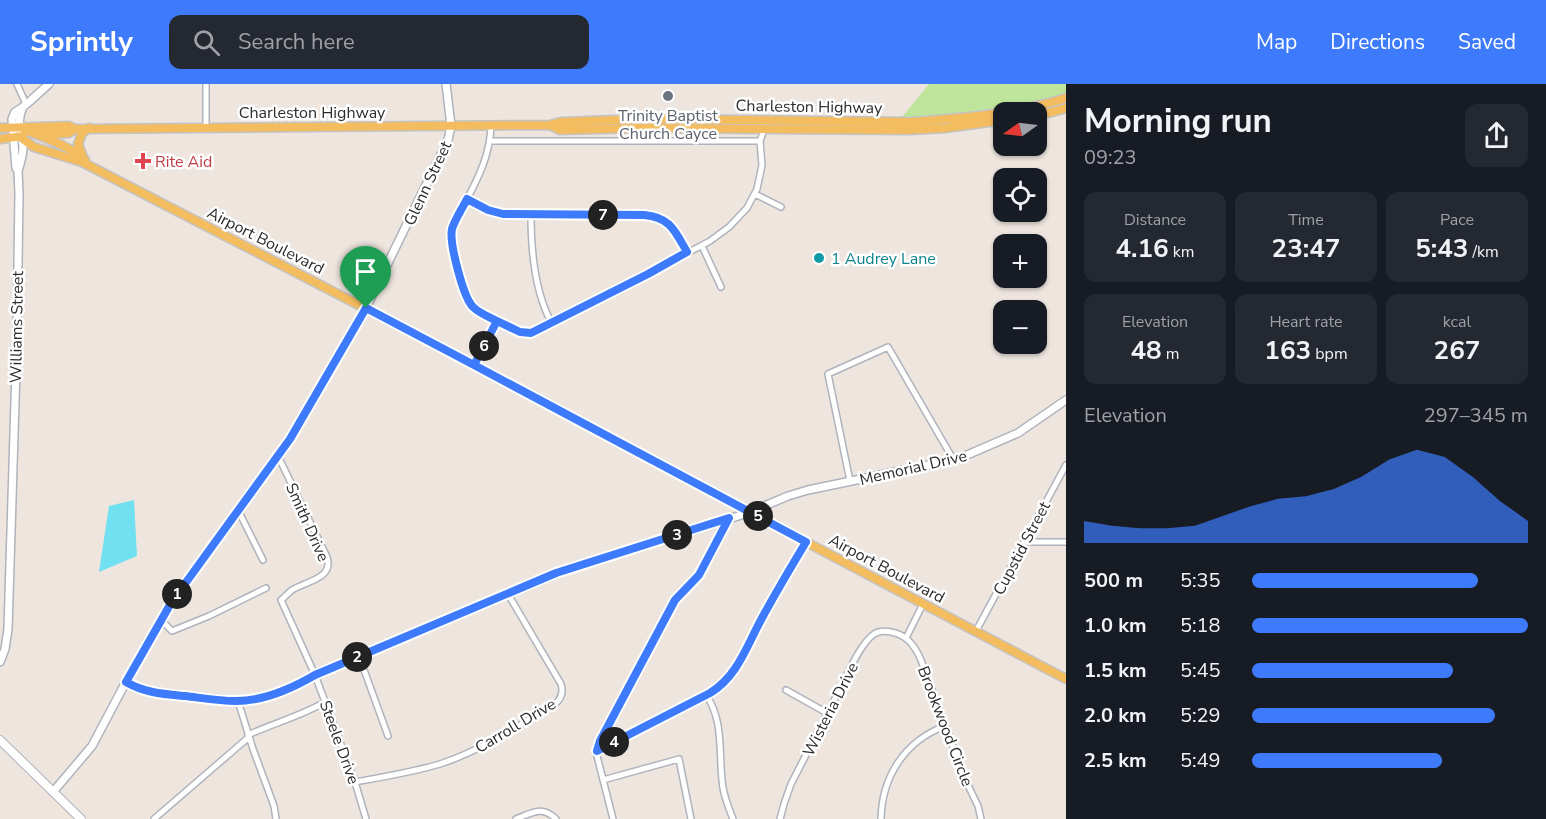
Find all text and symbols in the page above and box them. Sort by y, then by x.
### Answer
search box [169,15,589,69]
text: Sprintly [30,23,133,61]
icon: search [190,26,223,59]
text: Search here [238,27,355,57]
text: Map [1256,28,1297,56]
text: Directions [1330,28,1425,56]
text: Saved [1458,28,1516,56]
marker: Trinity Baptist Church Cayce [661,89,675,103]
street label: Charleston Highway [735,95,883,119]
text: Morning run [1084,99,1272,144]
street label: Charleston Highway [239,102,386,124]
north arrow [993,102,1047,156]
map controls [993,102,1047,354]
button: share [1465,104,1528,167]
place label: Trinity Baptist Church Cayce [618,105,718,145]
street label: Glenn Street [399,137,457,229]
text: 09:23 [1084,144,1137,171]
place label: Rite Aid [155,151,212,173]
marker: Rite Aid [136,154,150,168]
button: locate [993,168,1047,222]
pin: 7 [588,200,618,230]
street label: Airport Boulevard [203,202,328,280]
text: 7 [598,204,608,226]
text: Distance [1124,209,1186,231]
text: Time [1288,209,1324,231]
text: Pace [1440,209,1474,231]
text: 4.16 [1115,231,1169,266]
text: 23:47 [1272,231,1340,266]
text: 5:43 [1415,231,1468,266]
button: + [993,234,1047,288]
text: km [1169,241,1195,263]
text: /km [1468,241,1499,263]
pin [340,246,391,308]
place label: 1 Audrey Lane [831,248,936,270]
marker: 1 Audrey Lane [812,251,826,265]
icon: arrive [349,255,382,288]
street label: Williams Street [5,270,29,383]
button: − [993,300,1047,354]
text: Elevation [1122,311,1188,333]
text: Heart rate [1269,311,1343,333]
text: kcal [1443,311,1471,333]
pin: 6 [469,331,499,361]
text: 48 [1130,333,1162,368]
text: 163 [1264,333,1311,368]
text: 267 [1434,333,1480,368]
text: 6 [479,335,489,357]
text: m [1162,343,1180,365]
text: bpm [1311,343,1348,365]
text: Elevation [1084,402,1167,429]
text: 297–345 m [1424,402,1528,429]
street label: Memorial Drive [857,445,969,491]
street label: Smith Drive [280,480,334,565]
street label: Cupstid Street [988,498,1056,599]
pin: 5 [743,501,773,531]
text: 5 [753,505,763,527]
pin: 3 [662,520,692,550]
text: 3 [672,524,682,546]
street label: Airport Boulevard [825,529,948,609]
text: 500 m [1084,567,1143,594]
text: 5:35 [1180,567,1221,594]
pin: 1 [162,579,192,609]
text: 1 [172,583,182,605]
text: 1.0 km [1084,612,1147,639]
text: 5:18 [1180,612,1221,639]
pin: 2 [342,642,372,672]
text: 2 [352,646,362,668]
text: 1.5 km [1084,657,1147,684]
text: 5:45 [1180,657,1221,684]
street label: Wisteria Drive [798,659,864,760]
street label: Brookwood Circle [912,663,978,790]
street label: Carroll Drive [471,693,560,759]
street label: Steele Drive [314,697,364,787]
text: 2.0 km [1084,702,1147,729]
text: 5:29 [1180,702,1221,729]
pin: 4 [599,727,629,757]
text: 4 [609,731,619,753]
text: 2.5 km [1084,747,1147,774]
text: 5:49 [1180,747,1221,774]

